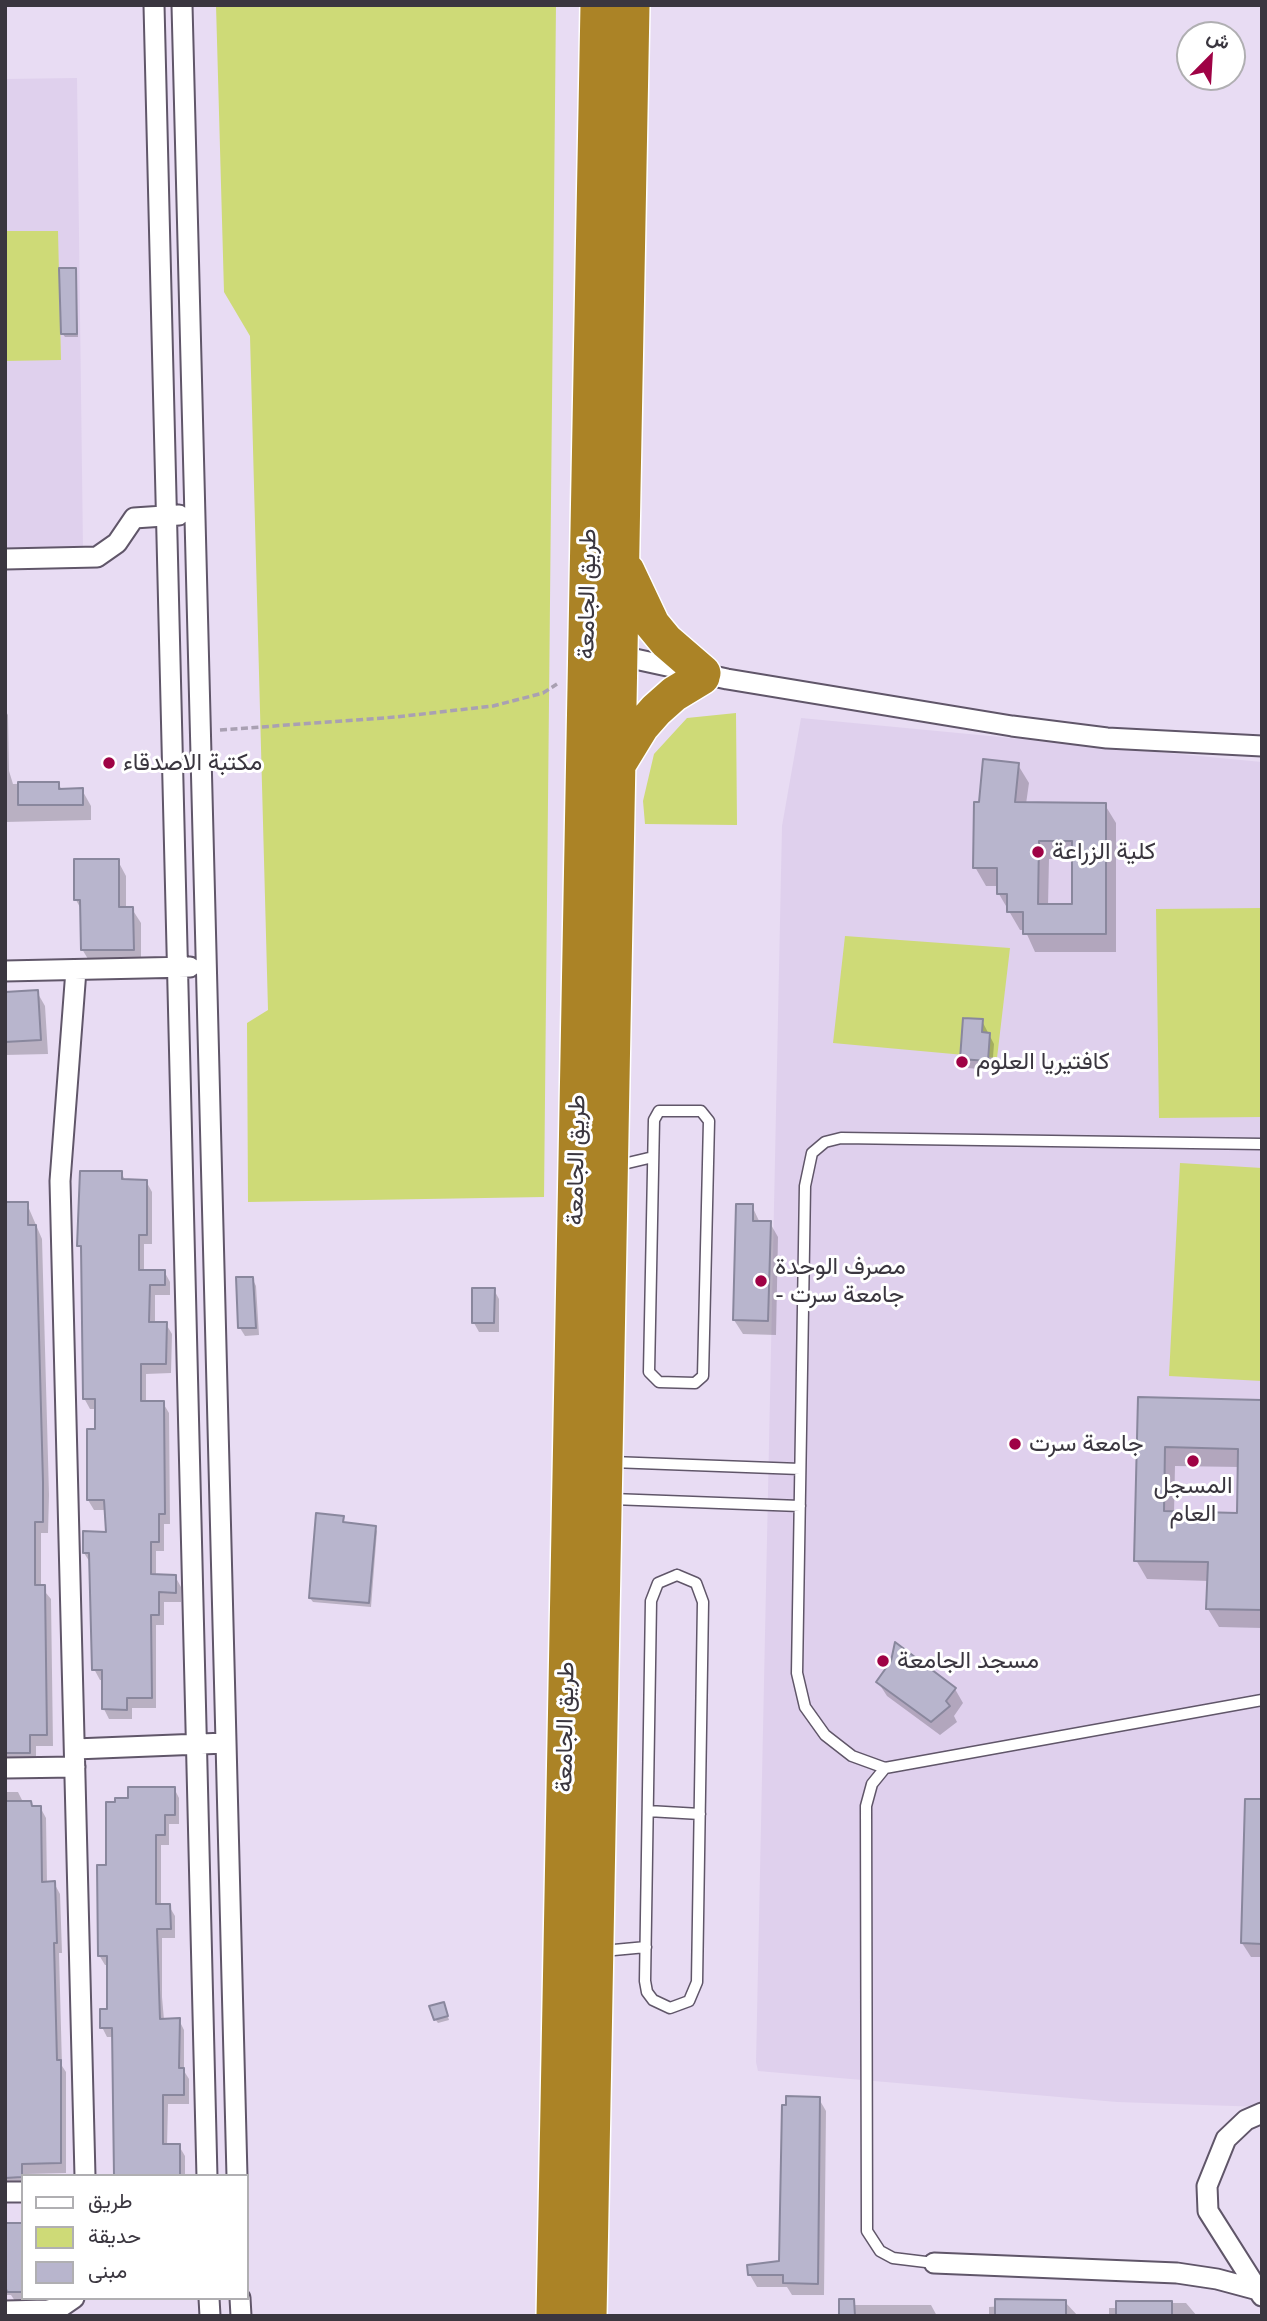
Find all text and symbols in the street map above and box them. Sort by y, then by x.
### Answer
north arrow [1176,21,1246,91]
text: ش [1204,24,1234,53]
street label: طريق الجامعة [571,528,603,660]
place label: مكتبة الاصدقاء [123,749,262,777]
marker: مكتبة الاصدقاء [101,755,117,771]
place label: كلية الزراعة [1052,838,1156,866]
marker: كلية الزراعة [1030,844,1046,860]
place label: كافتيريا العلوم [976,1048,1110,1076]
marker: كافتيريا العلوم [954,1054,970,1070]
street label: طريق الجامعة [560,1094,592,1226]
place label: مصرف الوحدة - جامعة سرت [775,1253,906,1309]
marker: مصرف الوحدة - جامعة سرت [753,1273,769,1289]
place label: جامعة سرت [1029,1430,1143,1458]
marker: جامعة سرت [1007,1436,1023,1452]
marker: المسجل العام [1185,1453,1201,1469]
place label: المسجل العام [1154,1472,1232,1528]
place label: مسجد الجامعة [897,1647,1039,1675]
marker: مسجد الجامعة [875,1653,891,1669]
street label: طريق الجامعة [549,1661,581,1793]
legend [21,2174,248,2300]
text: طريق [88,2188,133,2213]
text: حديقة [88,2223,141,2248]
text: مبنى [88,2258,127,2283]

